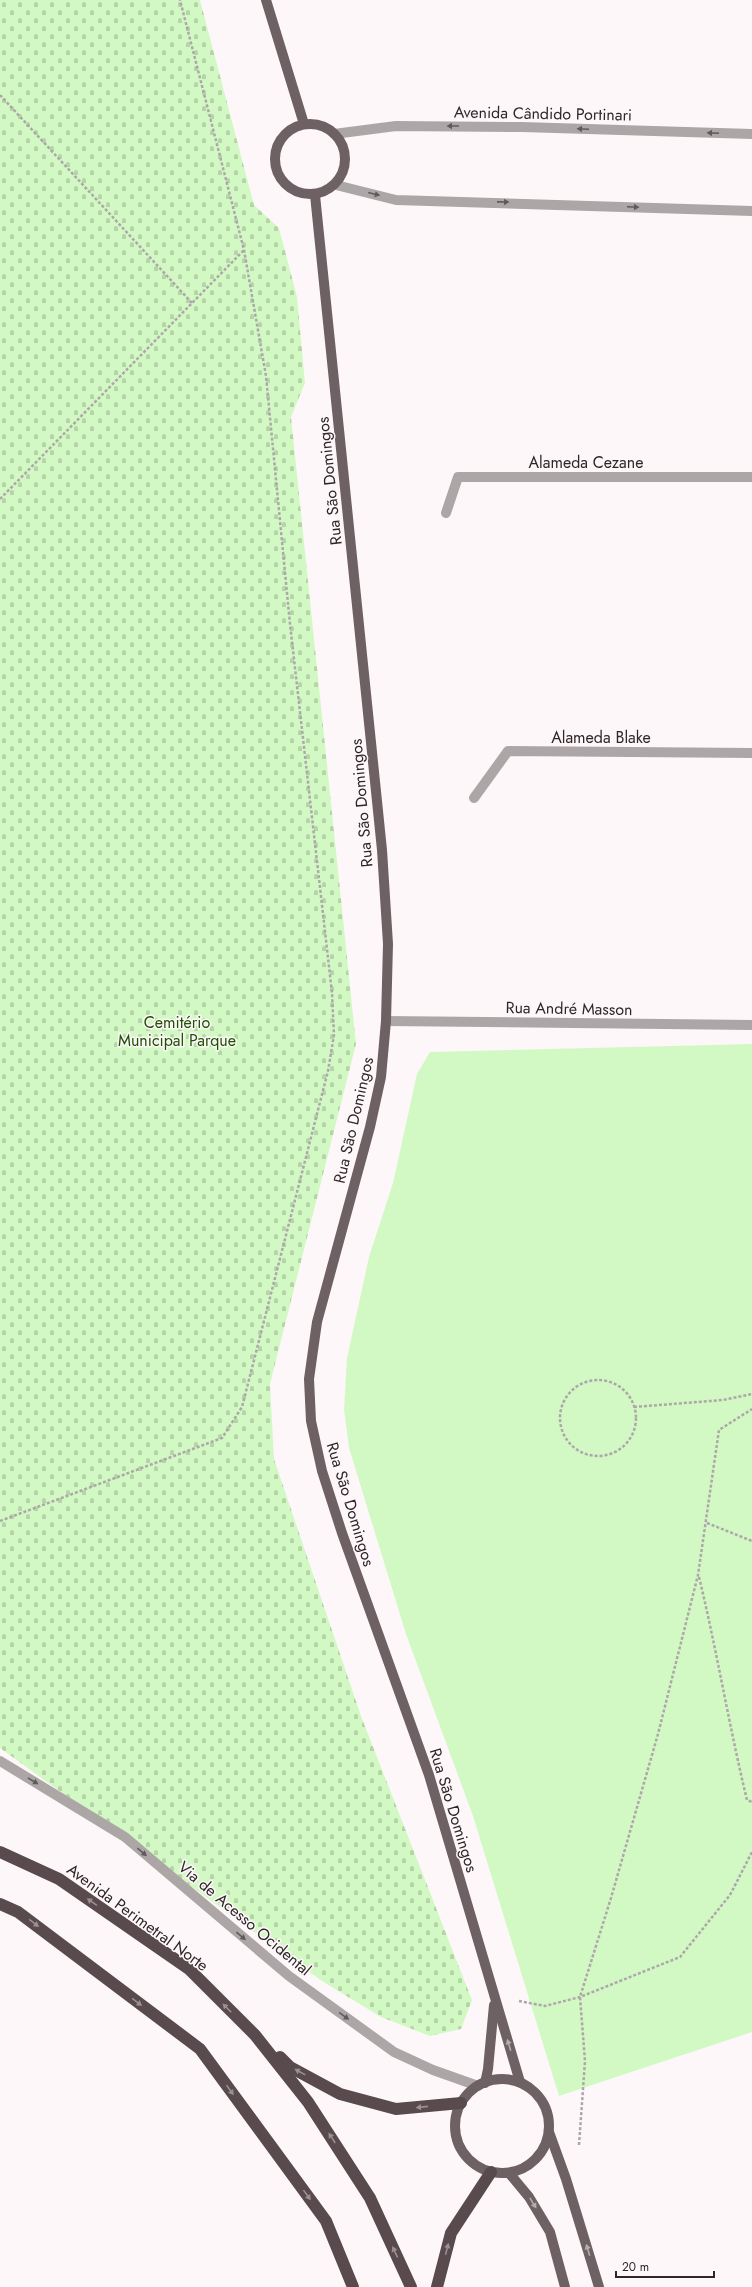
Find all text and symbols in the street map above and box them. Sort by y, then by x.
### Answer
street label: Avenida Cândido Portinari [454,100,632,127]
one-way arrow [446,123,459,129]
one-way arrow [576,126,589,132]
one-way arrow [706,130,719,136]
one-way arrow [367,192,380,198]
one-way arrow [497,199,510,205]
one-way arrow [627,203,639,210]
street label: Rua São Domingos [311,416,348,546]
street label: Alameda Cezane [529,451,643,474]
street label: Alameda Blake [551,726,651,749]
street label: Rua São Domingos [344,738,379,868]
street label: Rua André Masson [505,996,633,1021]
park label: Cemitério Municipal Parque [118,1011,236,1052]
street label: Rua São Domingos [328,1055,379,1185]
street label: Rua São Domingos [321,1439,380,1569]
street label: Rua São Domingos [424,1745,483,1875]
one-way arrow [27,1778,39,1785]
one-way arrow [137,1847,147,1856]
street label: Via de Acesso Ocidental [173,1856,316,1981]
street label: Avenida Perimetral Norte [62,1858,213,1977]
one-way arrow [87,1898,98,1906]
one-way arrow [28,1919,39,1928]
one-way arrow [236,1932,247,1941]
one-way arrow [132,1997,143,2006]
one-way arrow [222,2003,232,2013]
one-way arrow [338,2012,349,2020]
one-way arrow [506,2039,512,2051]
one-way arrow [294,2069,306,2076]
one-way arrow [226,2085,235,2096]
one-way arrow [416,2103,428,2110]
one-way arrow [328,2133,336,2143]
one-way arrow [303,2190,311,2201]
one-way arrow [529,2197,536,2209]
one-way arrow [444,2243,450,2255]
one-way arrow [585,2243,591,2255]
one-way arrow [392,2246,398,2257]
scale bar [616,2253,714,2279]
text: 20 m [622,2258,649,2276]

